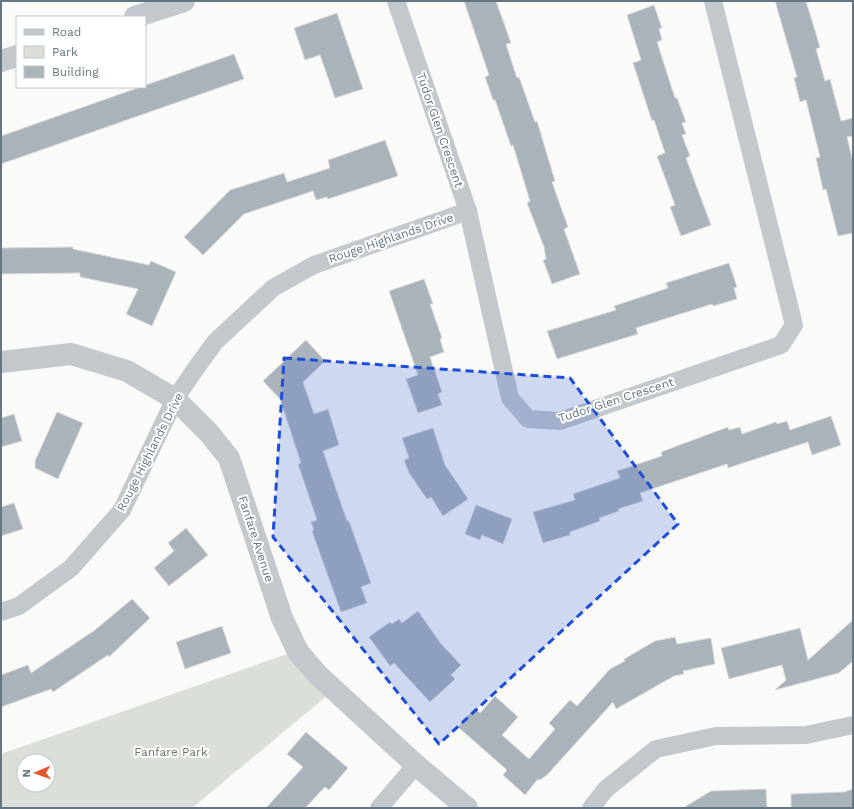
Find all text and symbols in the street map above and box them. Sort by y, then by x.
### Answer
legend [16,16,146,88]
text: Road [52,25,81,39]
text: Park [52,45,78,59]
text: Building [52,65,99,79]
street label: Tudor Glen Crescent [414,71,466,189]
street label: Rouge Highlands Drive [327,210,455,266]
street label: Tudor Glen Crescent [557,375,675,425]
street label: Rouge Highlands Drive [114,390,186,514]
street label: Fanfare Avenue [235,494,277,584]
park label: Fanfare Park [134,745,208,759]
north arrow [16,753,56,793]
text: N [20,769,33,778]

